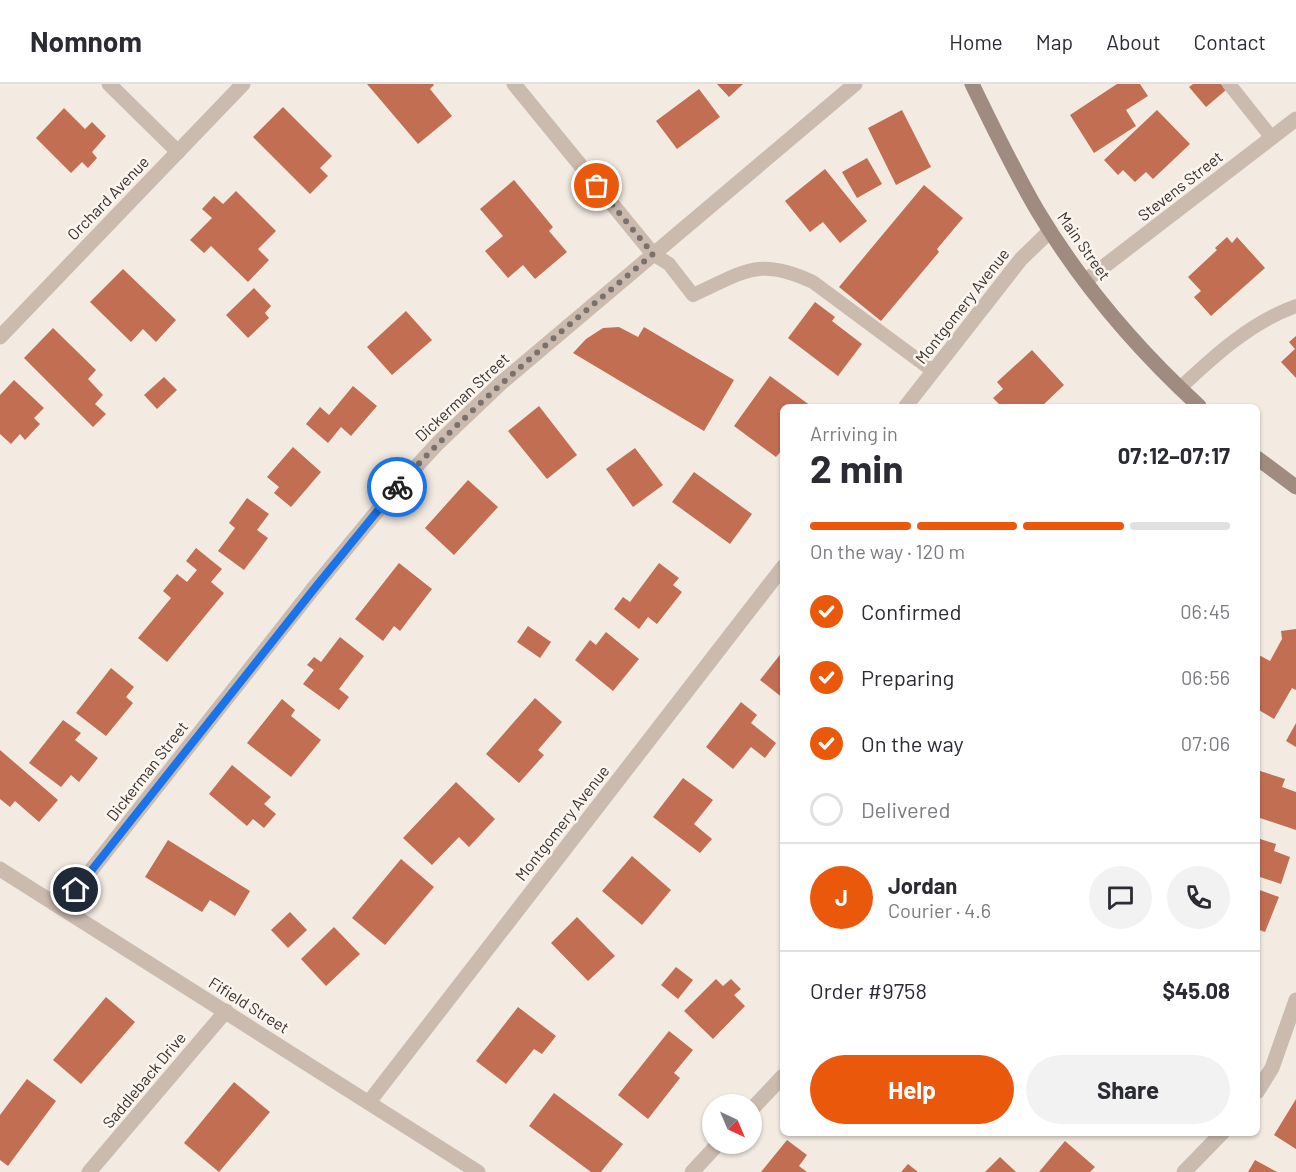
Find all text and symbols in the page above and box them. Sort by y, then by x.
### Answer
text: Nomnom [30,24,142,58]
text: Home [949,29,1003,54]
text: Map [1036,29,1073,54]
text: About [1106,29,1161,54]
text: Contact [1194,29,1266,54]
street label: Stevens Street [1134,147,1226,225]
street label: Orchard Avenue [63,152,152,244]
pin [571,160,622,211]
icon: bag [580,169,613,202]
street label: Main Street [1054,208,1115,284]
street label: Montgomery Avenue [911,244,1013,367]
street label: Dickerman Street [411,348,512,445]
text: Arriving in [810,421,898,445]
text: 07:12–07:17 [1118,442,1230,468]
text: 2 min [810,444,903,491]
courier [367,457,427,517]
icon: bike [381,471,414,504]
text: On the way · 120 m [810,539,965,563]
icon: check [810,595,843,628]
text: Confirmed [861,598,961,624]
text: 06:45 [1180,599,1230,623]
icon: check [810,661,843,694]
text: Preparing [861,664,954,690]
text: 06:56 [1181,665,1230,689]
street label: Dickerman Street [102,717,191,824]
icon: check [810,727,843,760]
text: On the way [861,730,964,756]
text: 07:06 [1181,731,1230,755]
street label: Montgomery Avenue [511,761,613,884]
text: Delivered [861,796,950,822]
pin [50,864,101,915]
button: chat [1089,866,1152,929]
button: phone [1167,866,1230,929]
text: Jordan [888,872,957,898]
icon: home [59,873,92,906]
text: J [835,884,848,910]
text: Courier · 4.6 [888,898,991,922]
street label: Fifield Street [206,972,293,1037]
text: Order #9758 [810,977,927,1003]
text: $45.08 [1162,977,1230,1003]
street label: Saddleback Drive [98,1028,189,1131]
button: Help [810,1055,1014,1124]
button: Share [1026,1055,1230,1124]
north arrow [702,1094,762,1154]
map controls [702,1094,762,1154]

